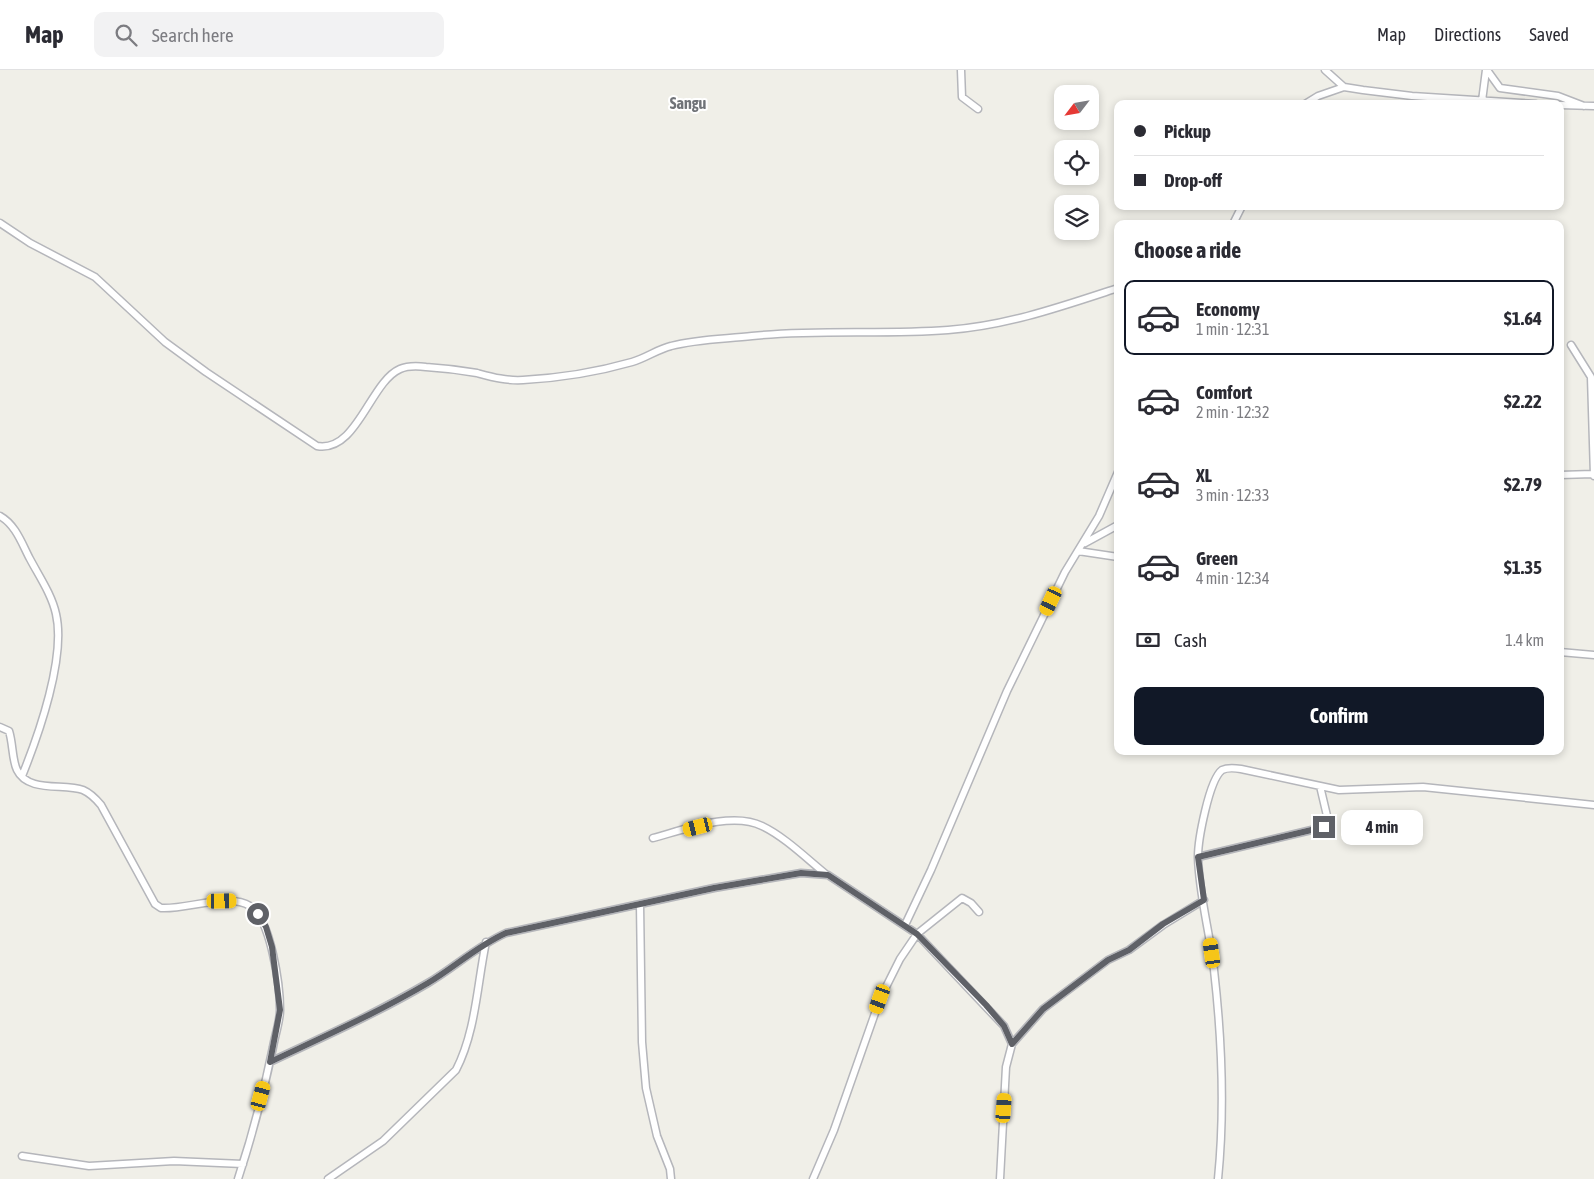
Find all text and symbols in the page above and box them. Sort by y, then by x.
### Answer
search box [94,12,444,57]
text: Map [25,21,64,48]
icon: search [112,21,140,49]
text: Search here [152,24,234,46]
text: Map [1377,24,1406,45]
text: Directions [1434,24,1501,45]
text: Saved [1529,24,1569,45]
north arrow [1054,85,1099,130]
map controls [1054,85,1099,240]
district label: Sangu [670,94,707,112]
text: Pickup [1164,120,1211,142]
button: locate [1054,140,1099,185]
text: Drop-off [1164,169,1222,191]
button: layers [1054,195,1099,240]
text: Choose a ride [1134,237,1241,263]
icon: car [1136,295,1181,340]
text: Economy [1196,298,1260,320]
text: $1.64 [1504,307,1542,329]
text: 1 min · 12:31 [1196,320,1269,338]
icon: car [1136,378,1181,423]
text: Comfort [1196,381,1252,403]
text: $2.22 [1504,390,1542,412]
text: 2 min · 12:32 [1196,403,1269,421]
icon: car [1136,461,1181,506]
text: XL [1196,464,1212,486]
text: $2.79 [1504,473,1542,495]
text: 3 min · 12:33 [1196,486,1269,504]
icon: car [1136,544,1181,589]
text: Green [1196,547,1238,569]
text: $1.35 [1504,556,1542,578]
text: 4 min · 12:34 [1196,569,1269,587]
car [1037,584,1064,618]
icon: cash [1134,626,1162,654]
text: Cash [1174,629,1207,651]
text: 1.4 km [1505,631,1544,649]
button: Confirm [1134,687,1544,745]
callout: 4 min [1342,810,1424,844]
car [681,816,714,838]
route end [1313,816,1335,838]
text: 4 min [1366,818,1398,836]
car [206,893,237,909]
route start [247,903,269,925]
car [1202,937,1221,969]
car [867,982,892,1016]
car [249,1080,272,1112]
car [995,1093,1012,1123]

